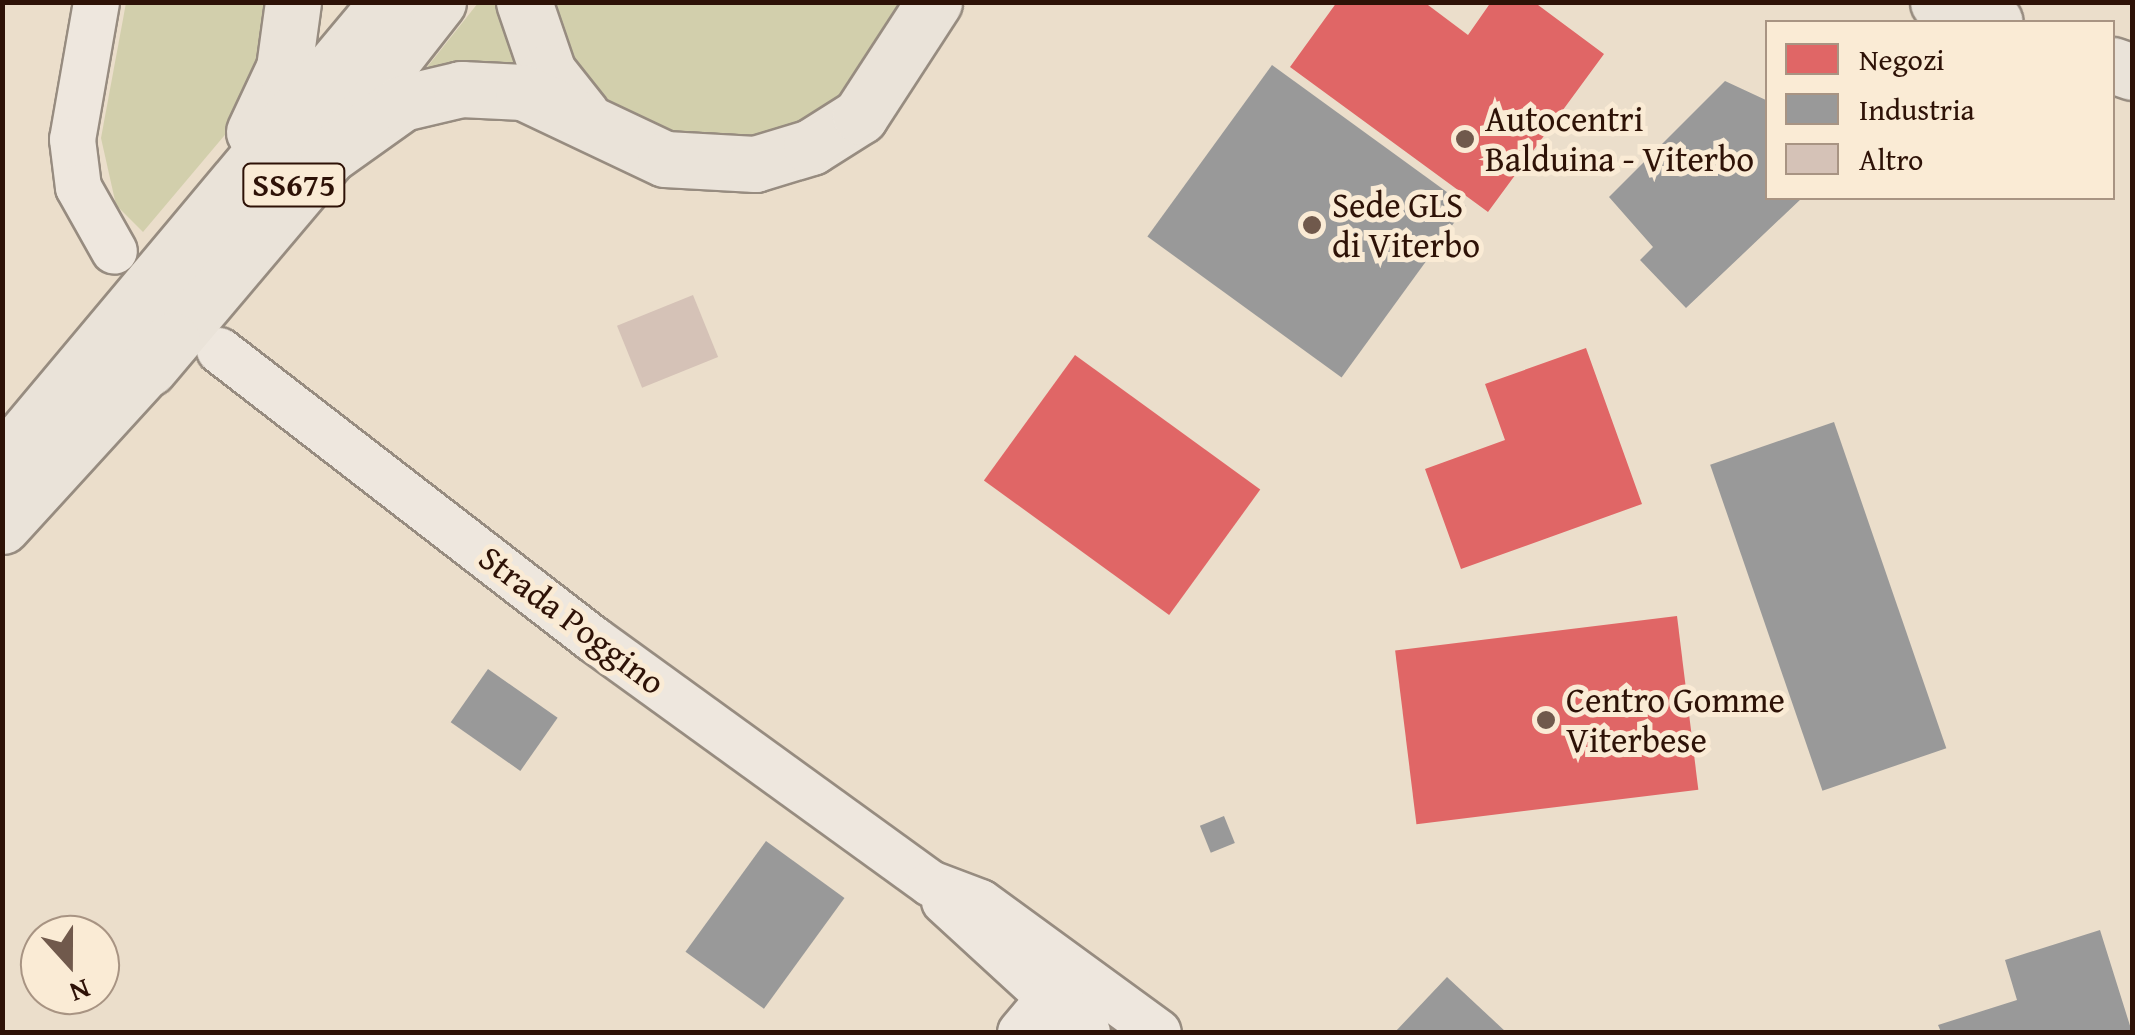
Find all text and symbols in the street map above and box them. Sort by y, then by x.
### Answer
legend [1765,20,2115,200]
text: Negozi [1859,37,1944,81]
text: Industria [1859,87,1975,131]
place label: Autocentri Balduina - Viterbo [1485,98,1754,180]
marker: Autocentri Balduina - Viterbo [1454,128,1476,150]
text: Altro [1859,137,1923,181]
road number: SS675 [242,158,346,212]
place label: Sede GLS di Viterbo [1332,184,1480,266]
marker: Sede GLS di Viterbo [1301,214,1323,236]
street label: Strada Poggino [471,536,673,704]
place label: Centro Gomme Viterbese [1566,679,1785,761]
marker: Centro Gomme Viterbese [1535,709,1557,731]
north arrow [20,915,120,1015]
text: N [64,969,96,1014]

